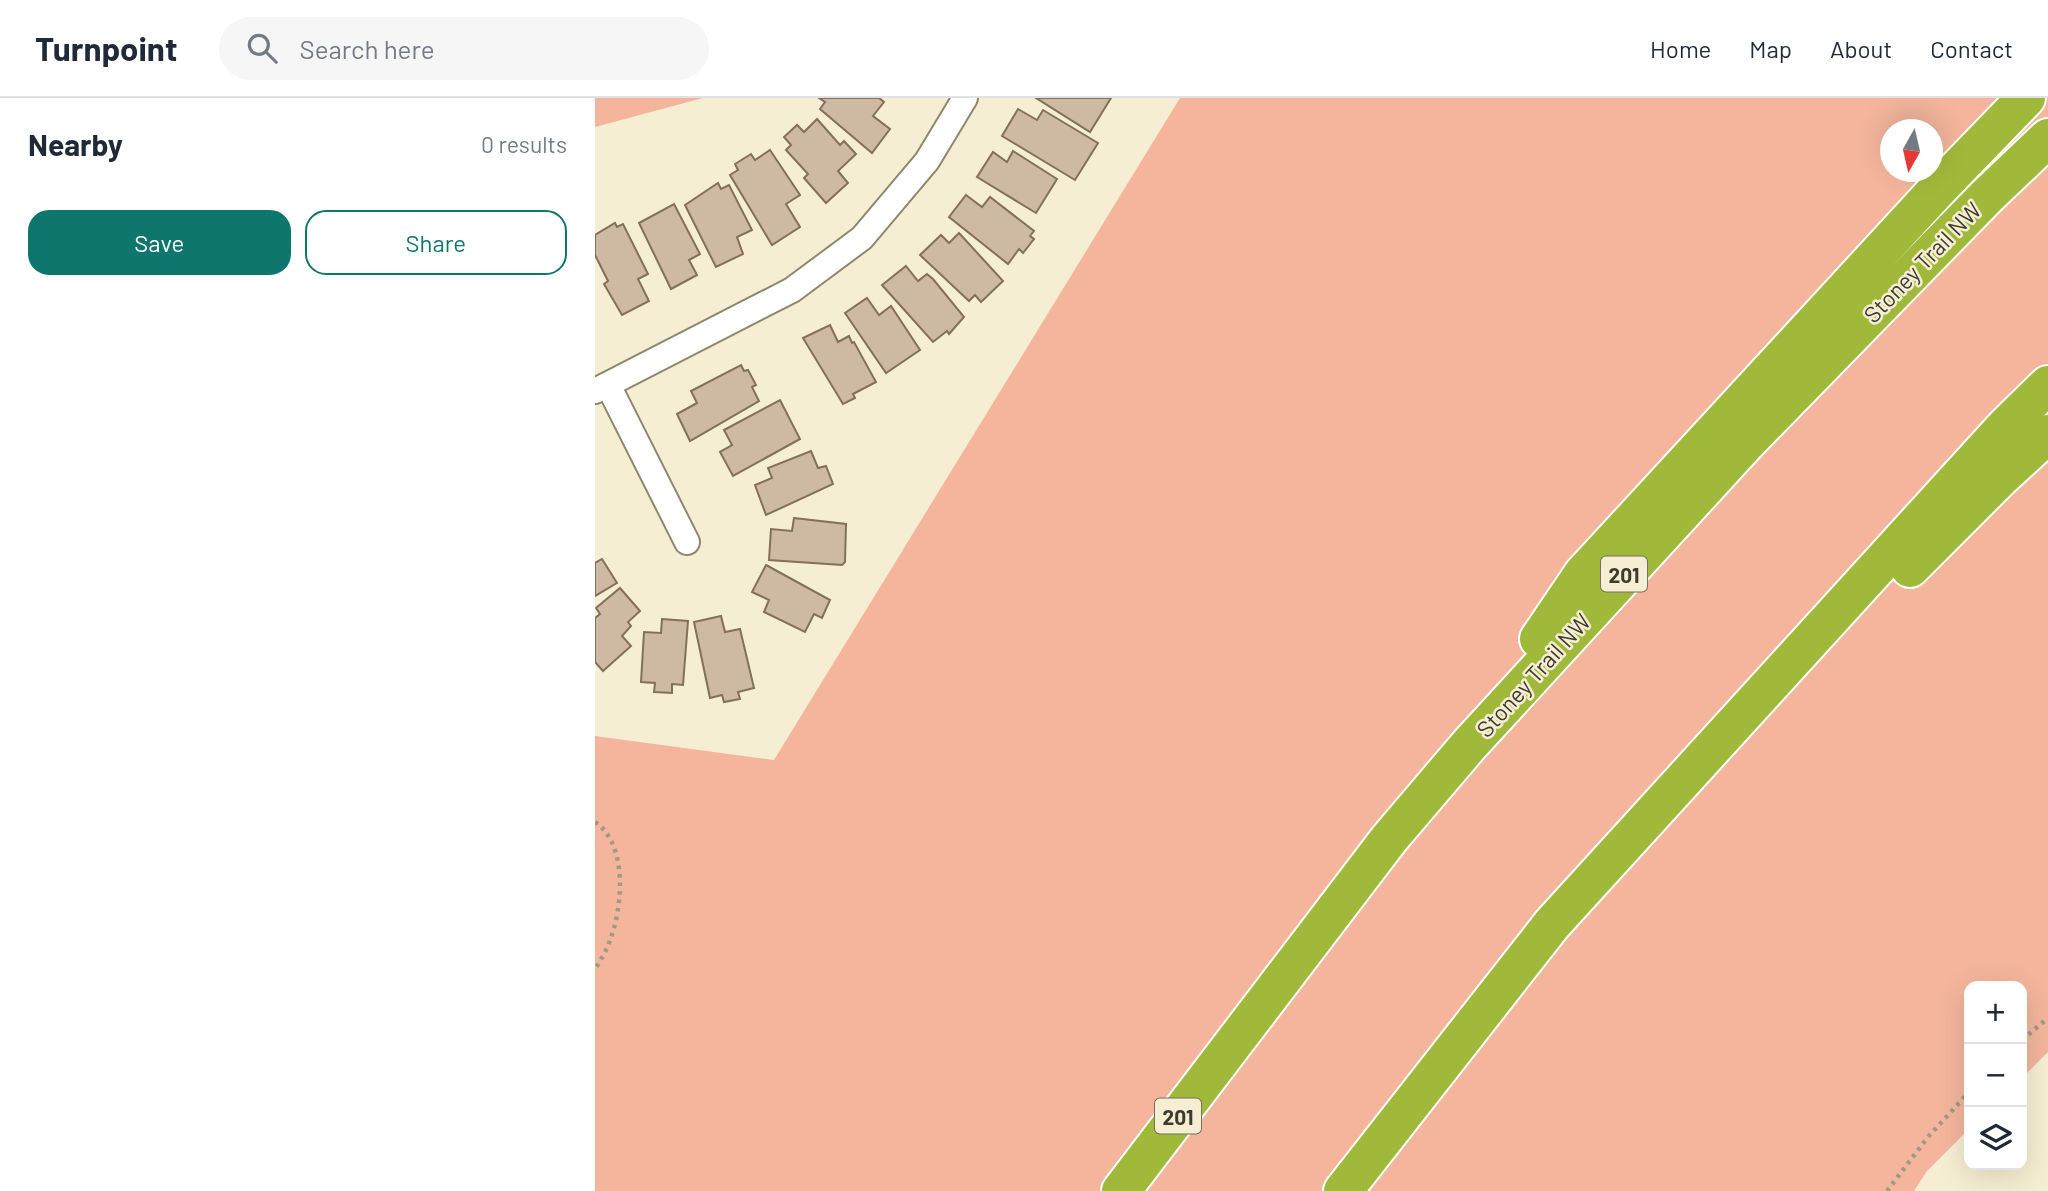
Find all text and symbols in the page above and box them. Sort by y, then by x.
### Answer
search box [219,17,709,80]
text: Turnpoint [35,28,177,68]
icon: search [243,29,281,67]
text: Search here [299,33,435,64]
text: Home [1650,34,1711,63]
text: Map [1749,34,1792,63]
text: About [1830,34,1892,63]
text: Contact [1930,34,2013,63]
north arrow [1880,119,1943,182]
text: Nearby [28,126,123,162]
text: 0 results [481,130,567,158]
street label: Stoney Trail NW [1857,196,1987,328]
button: Save [28,210,291,275]
button: Share [305,210,567,275]
road number: 201 [1601,556,1647,592]
street label: Stoney Trail NW [1470,607,1596,743]
map controls [1964,981,2027,1170]
button: + [1964,981,2027,1044]
button: − [1964,1044,2027,1107]
road number: 201 [1155,1098,1201,1134]
button: layers [1964,1107,2027,1170]

